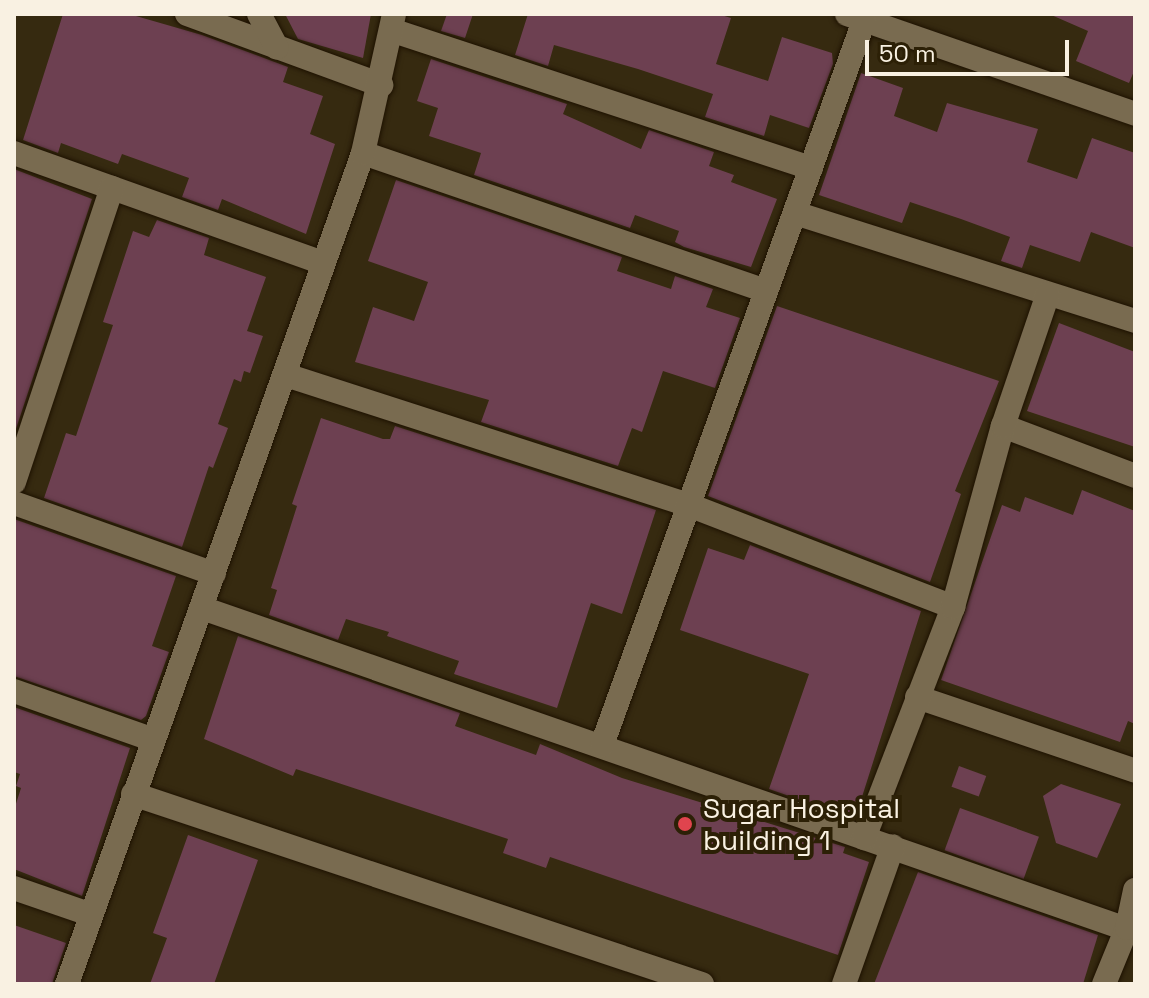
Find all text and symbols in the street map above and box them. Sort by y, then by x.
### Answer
scale bar [869,24,1073,74]
text: 50 m [879,38,936,69]
place label: Sugar Hospital building 1 [703,791,900,857]
marker: Sugar Hospital building 1 [674,813,696,835]

